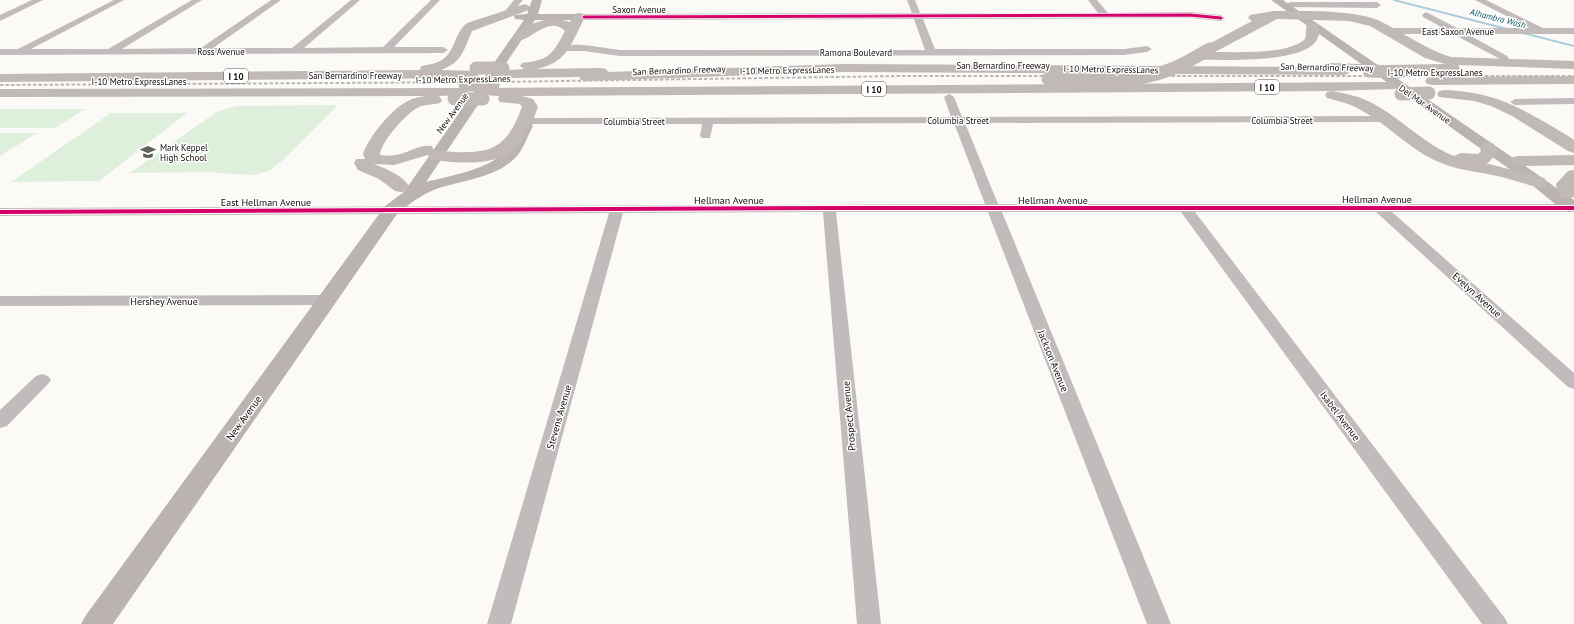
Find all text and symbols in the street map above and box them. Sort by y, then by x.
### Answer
street label: Saxon Avenue [612,4,666,15]
water label: Alhambra Wash [1468,5,1527,30]
street label: East Saxon Avenue [1422,26,1495,37]
street label: Ross Avenue [197,46,245,57]
street label: Ramona Boulevard [820,47,892,58]
street label: San Bernardino Freeway [956,60,1050,71]
street label: San Bernardino Freeway [1280,61,1375,73]
street label: San Bernardino Freeway [632,63,727,77]
street label: I-10 Metro ExpressLanes [1063,63,1159,75]
street label: I-10 Metro ExpressLanes [739,64,835,76]
street label: I-10 Metro ExpressLanes [1388,67,1483,78]
road number: I 10 [224,69,248,83]
street label: San Bernardino Freeway [308,70,402,81]
street label: I-10 Metro ExpressLanes [415,73,511,85]
street label: I-10 Metro ExpressLanes [92,76,187,87]
road number: I 10 [1255,80,1279,94]
road number: I 10 [862,82,886,96]
street label: Del Mar Avenue [1397,82,1453,126]
street label: New Avenue [434,90,471,135]
street label: Columbia Street [927,115,989,126]
street label: Columbia Street [1251,115,1313,126]
street label: Columbia Street [603,116,665,127]
place label: Mark Keppel High School [160,142,208,163]
school or university icon: Mark Keppel High School [139,143,157,161]
street label: Hellman Avenue [1342,193,1412,206]
street label: Hellman Avenue [694,194,764,207]
street label: Hellman Avenue [1018,194,1088,207]
street label: East Hellman Avenue [221,196,311,209]
street label: Evelyn Avenue [1450,269,1504,321]
street label: Hershey Avenue [130,295,198,308]
street label: Jackson Avenue [1034,327,1071,394]
street label: Prospect Avenue [839,381,859,451]
street label: Stevens Avenue [544,383,574,451]
street label: Isabel Avenue [1317,389,1363,443]
street label: New Avenue [223,393,265,443]

